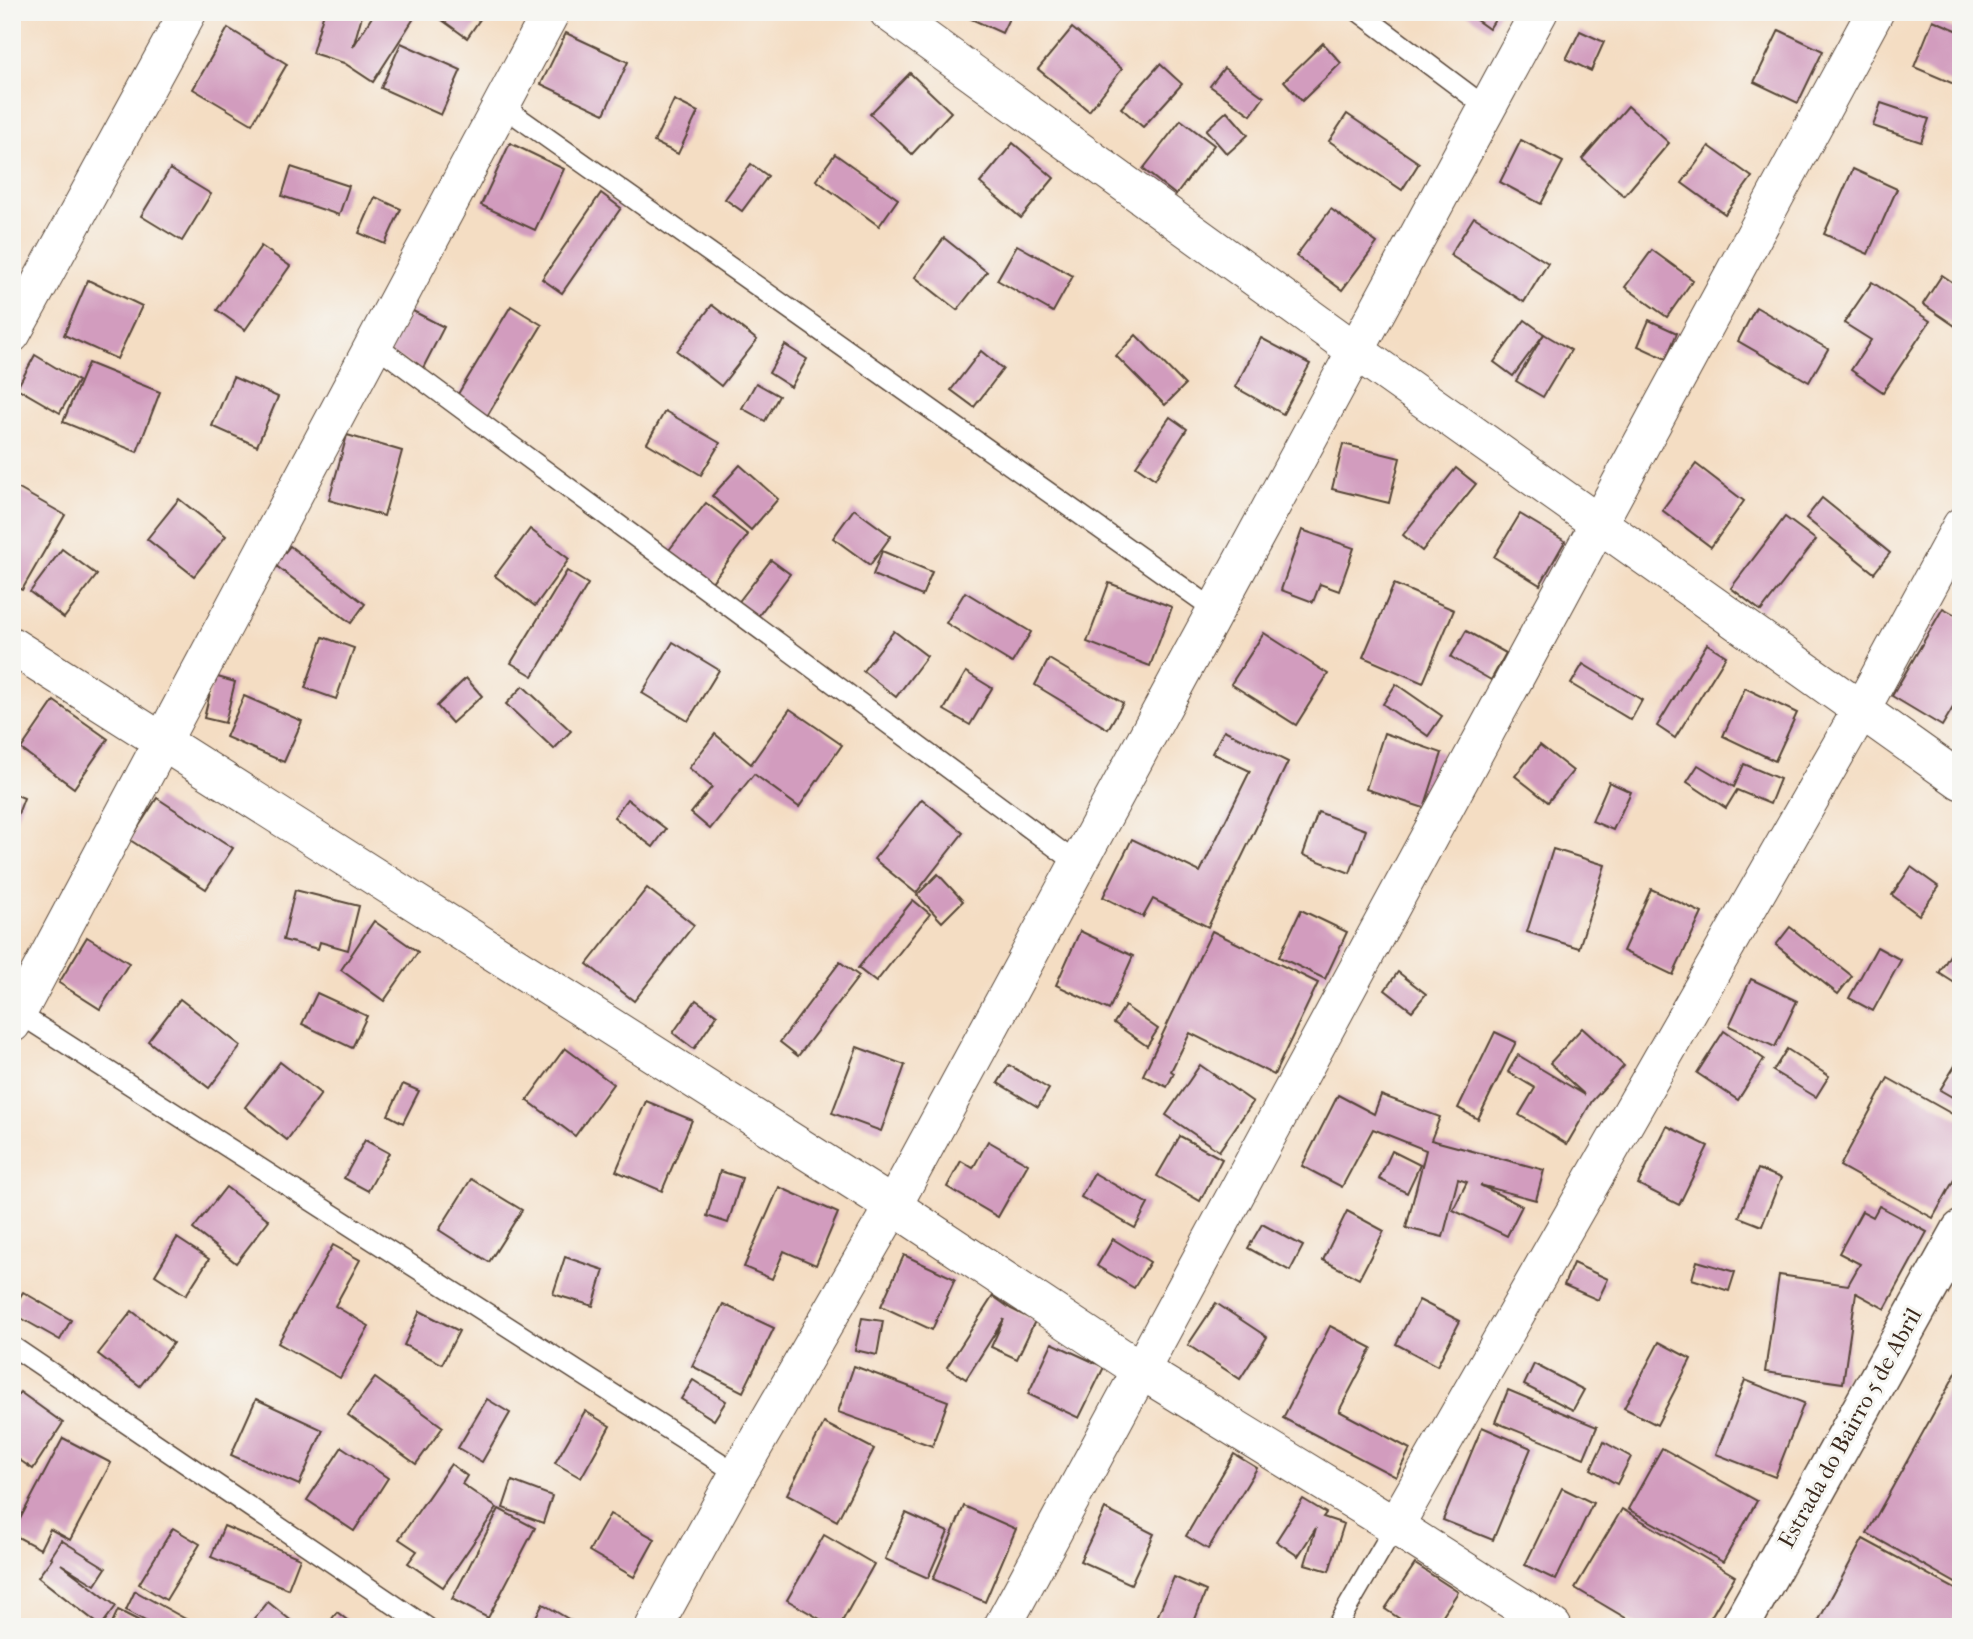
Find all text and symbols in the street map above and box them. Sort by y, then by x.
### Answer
street label: Estrada do Bairro 5 de Abril [1773,1303,1928,1553]

